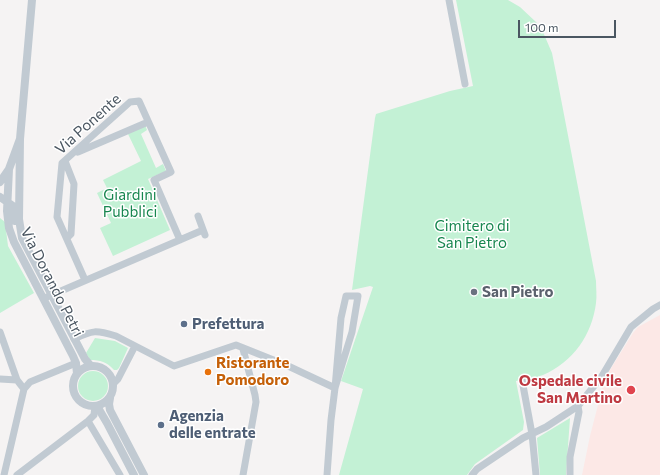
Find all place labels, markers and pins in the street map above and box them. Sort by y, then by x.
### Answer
place label: San Pietro [482,283,553,301]
marker: San Pietro [469,287,479,297]
place label: Prefettura [192,315,264,333]
marker: Prefettura [179,319,189,329]
place label: Ristorante Pomodoro [216,354,289,389]
marker: Ristorante Pomodoro [203,367,213,377]
place label: Ospedale civile San Martino [519,372,622,407]
marker: Ospedale civile San Martino [625,384,637,396]
place label: Agenzia delle entrate [169,407,256,442]
marker: Agenzia delle entrate [156,420,166,430]

